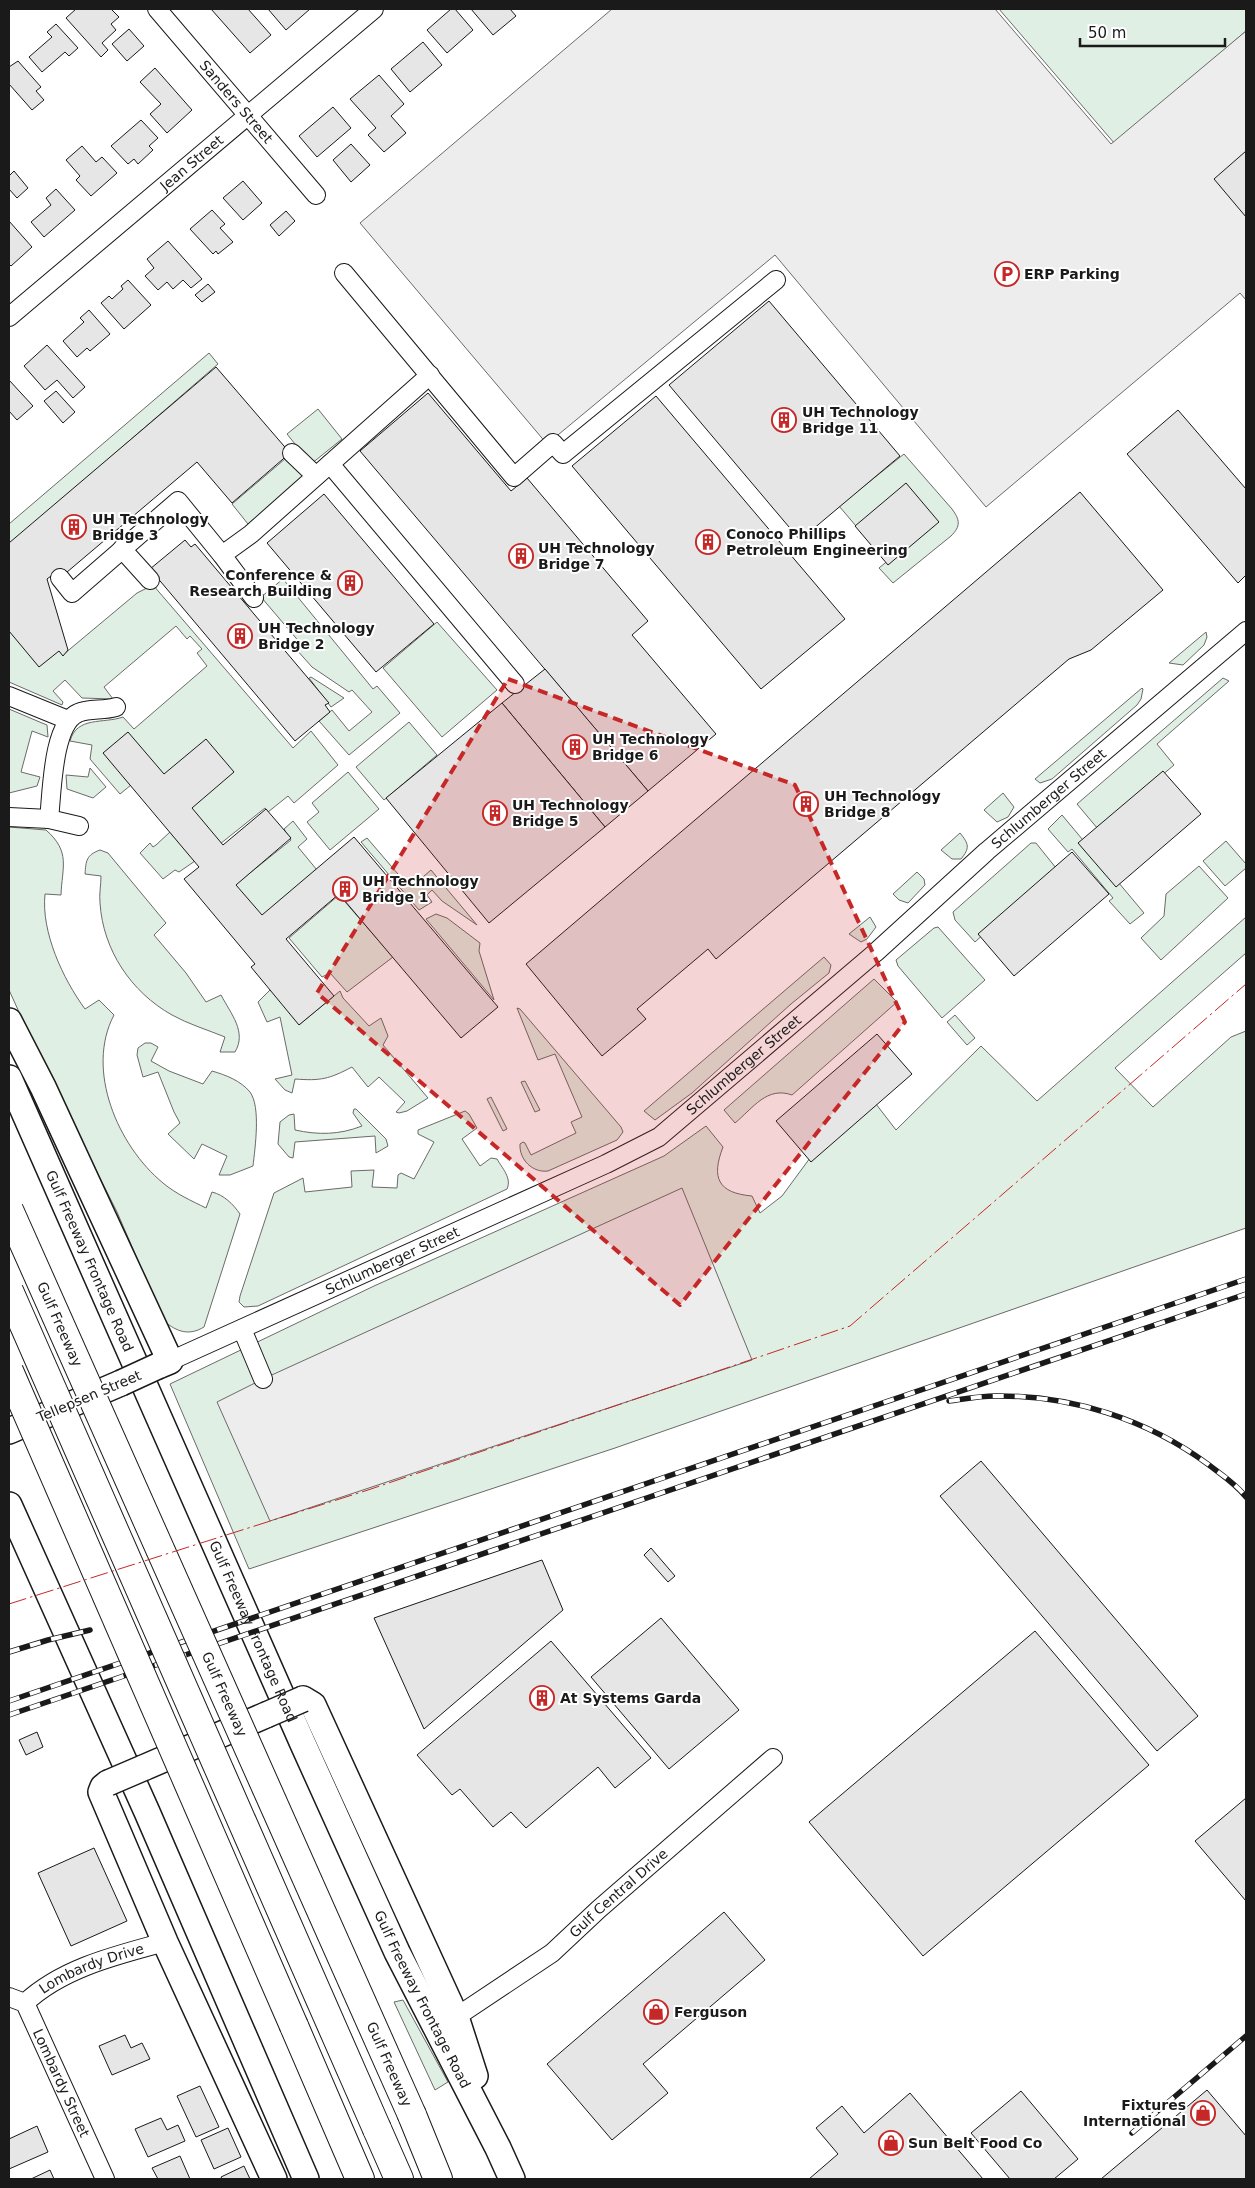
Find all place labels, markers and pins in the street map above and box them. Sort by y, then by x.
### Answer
parking icon: ERP Parking [994,261,1020,287]
place label: ERP Parking [1024,266,1120,282]
place label: UH Technology Bridge 11 [802,404,919,436]
building icon: UH Technology Bridge 11 [771,407,797,433]
place label: UH Technology Bridge 3 [92,511,209,543]
building icon: UH Technology Bridge 3 [61,514,87,540]
place label: Conoco Phillips Petroleum Engineering [726,526,908,558]
building icon: Conoco Phillips Petroleum Engineering [695,529,721,555]
place label: UH Technology Bridge 7 [538,540,655,572]
building icon: UH Technology Bridge 7 [508,543,534,569]
place label: Conference & Research Building [189,567,332,599]
building icon: Conference & Research Building [337,570,363,596]
place label: UH Technology Bridge 2 [258,620,375,652]
building icon: UH Technology Bridge 2 [227,623,253,649]
place label: UH Technology Bridge 6 [592,731,709,763]
building icon: UH Technology Bridge 6 [562,734,588,760]
place label: UH Technology Bridge 8 [824,788,941,820]
building icon: UH Technology Bridge 8 [793,791,819,817]
place label: UH Technology Bridge 5 [512,797,629,829]
building icon: UH Technology Bridge 5 [482,800,508,826]
place label: UH Technology Bridge 1 [362,873,479,905]
building icon: UH Technology Bridge 1 [332,876,358,902]
building icon: At Systems Garda [529,1685,555,1711]
place label: At Systems Garda [560,1690,701,1706]
shop icon: Ferguson [643,1999,669,2025]
place label: Ferguson [674,2004,747,2020]
place label: Fixtures International [1083,2097,1186,2129]
shop icon: Fixtures International [1190,2100,1216,2126]
shop icon: Sun Belt Food Co [878,2130,904,2156]
place label: Sun Belt Food Co [908,2135,1043,2151]

